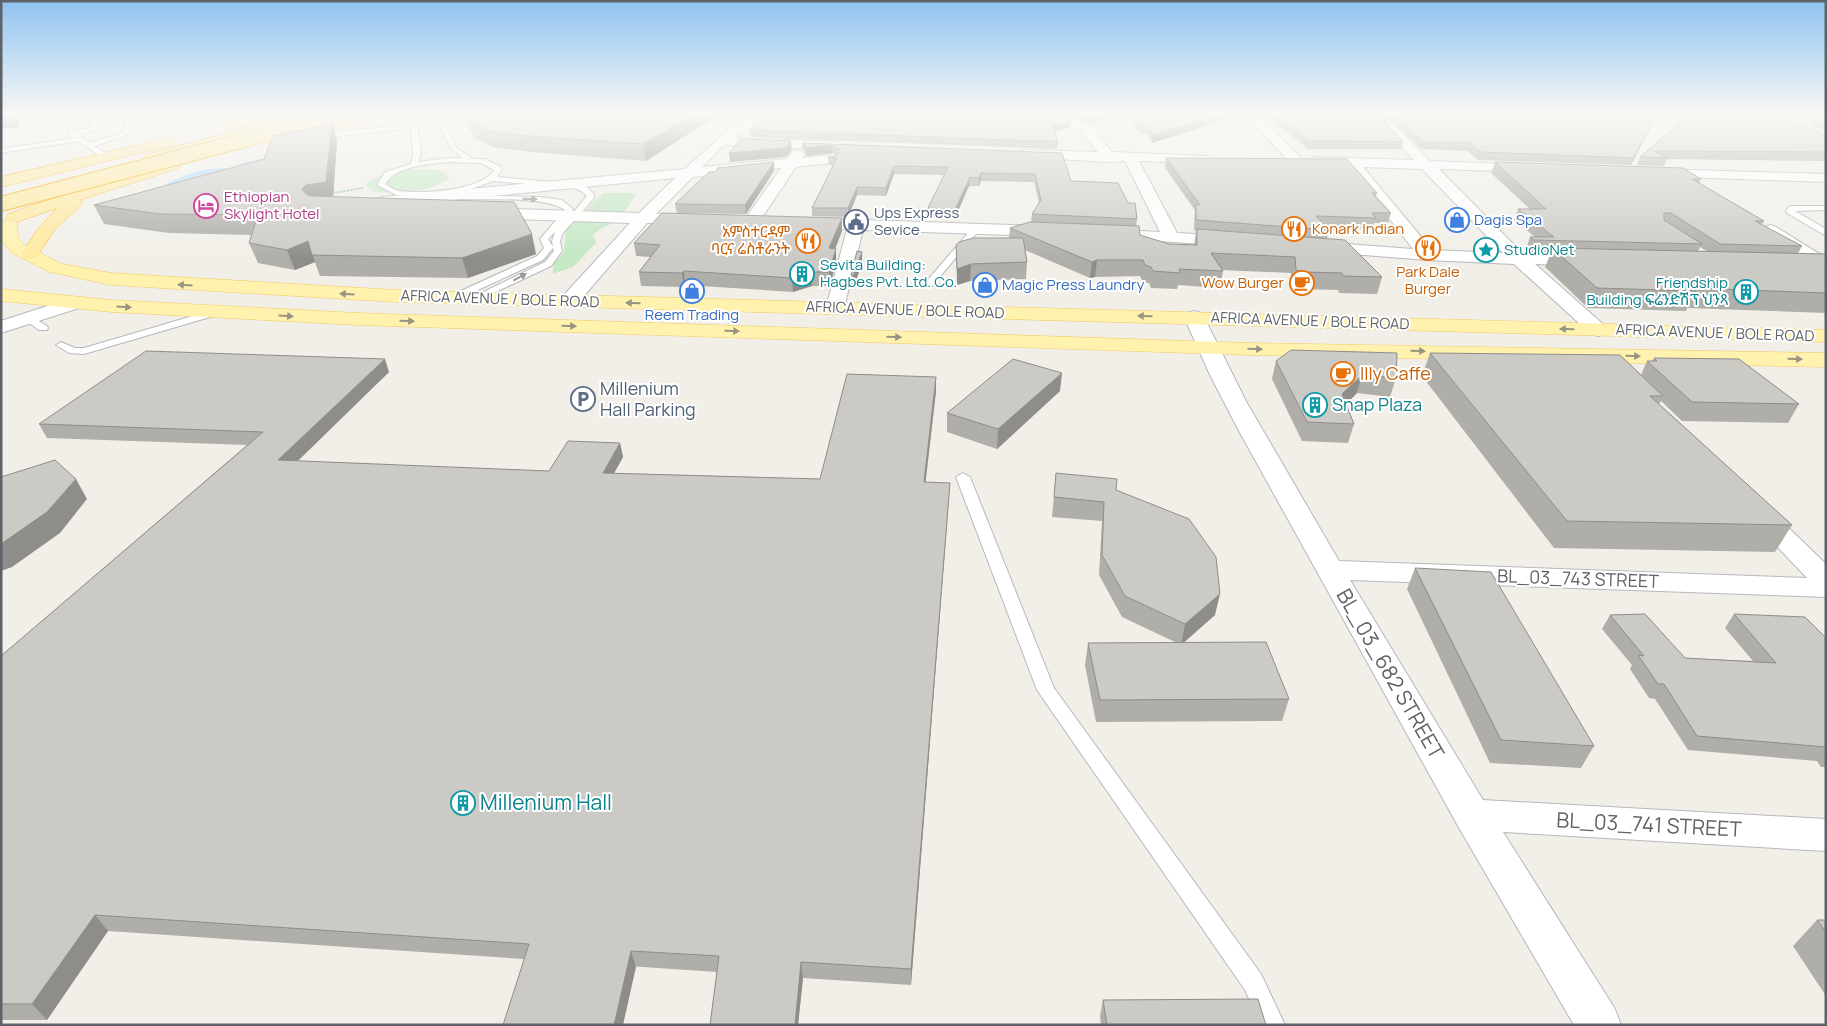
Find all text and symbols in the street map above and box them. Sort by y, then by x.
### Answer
place label: Ethiopian Skylight Hotel [224,186,320,224]
hotel icon: Ethiopian Skylight Hotel [193,193,219,219]
one-way arrow [522,195,538,203]
place label: Ups Express Sevice [874,202,959,240]
shop icon: Dagis Spa [1444,207,1470,233]
public building icon: Ups Express Sevice [843,209,869,235]
place label: Dagis Spa [1474,209,1542,230]
restaurant icon: Konark Indian [1281,216,1307,242]
place label: Konark Indian [1312,218,1404,239]
place label: አምስተርዳም ባርና ሬስቶራንት [711,221,790,259]
restaurant icon: አምስተርዳም ባርና ሬስቶራንት [795,228,821,254]
restaurant icon: Park Dale Burger [1415,235,1441,261]
place icon: StudioNet [1473,237,1499,263]
place label: StudioNet [1504,239,1574,260]
place label: Sevita Building: Hagbes Pvt. Ltd. Co. [820,254,957,292]
building icon: Sevita Building: Hagbes Pvt. Ltd. Co. [789,261,815,287]
place label: Park Dale Burger [1396,261,1460,299]
cafe icon: Wow Burger [1289,270,1315,296]
shop icon: Magic Press Laundry [972,272,998,298]
place label: Wow Burger [1202,272,1285,293]
place label: Friendship Building ፍሬንድሽፕ ህንጻ [1586,272,1728,310]
one-way arrow [513,273,527,282]
place label: Magic Press Laundry [1002,274,1144,295]
shop icon: Reem Trading [679,278,705,304]
building icon: Friendship Building ፍሬንድሽፕ ህንጻ [1733,279,1759,305]
one-way arrow [177,280,193,288]
street label: AFRICA AVENUE / BOLE ROAD [400,285,600,312]
one-way arrow [339,289,355,297]
street label: AFRICA AVENUE / BOLE ROAD [805,296,1005,323]
one-way arrow [625,298,641,306]
one-way arrow [116,303,132,311]
place label: Reem Trading [645,304,739,325]
street label: AFRICA AVENUE / BOLE ROAD [1210,307,1410,334]
one-way arrow [279,312,295,320]
one-way arrow [1137,312,1153,320]
one-way arrow [399,317,415,325]
street label: AFRICA AVENUE / BOLE ROAD [1615,319,1815,346]
one-way arrow [562,322,578,330]
one-way arrow [1559,324,1575,332]
one-way arrow [724,328,740,336]
one-way arrow [887,333,903,341]
one-way arrow [1248,345,1264,353]
one-way arrow [1410,347,1426,355]
one-way arrow [1625,352,1641,360]
one-way arrow [1788,355,1804,363]
cafe icon: Illy Caffe [1330,361,1356,387]
place label: Illy Caffe [1360,361,1431,385]
place label: Millenium Hall Parking [600,376,696,421]
parking icon: Millenium Hall Parking [570,386,596,412]
building icon: Snap Plaza [1302,392,1328,418]
place label: Snap Plaza [1332,392,1422,416]
street label: BL_03_743 STREET [1497,563,1660,593]
street label: BL_03_682 STREET [1331,583,1451,764]
place label: Millenium Hall [480,788,612,816]
building icon: Millenium Hall [450,790,476,816]
street label: BL_03_741 STREET [1556,805,1743,843]

